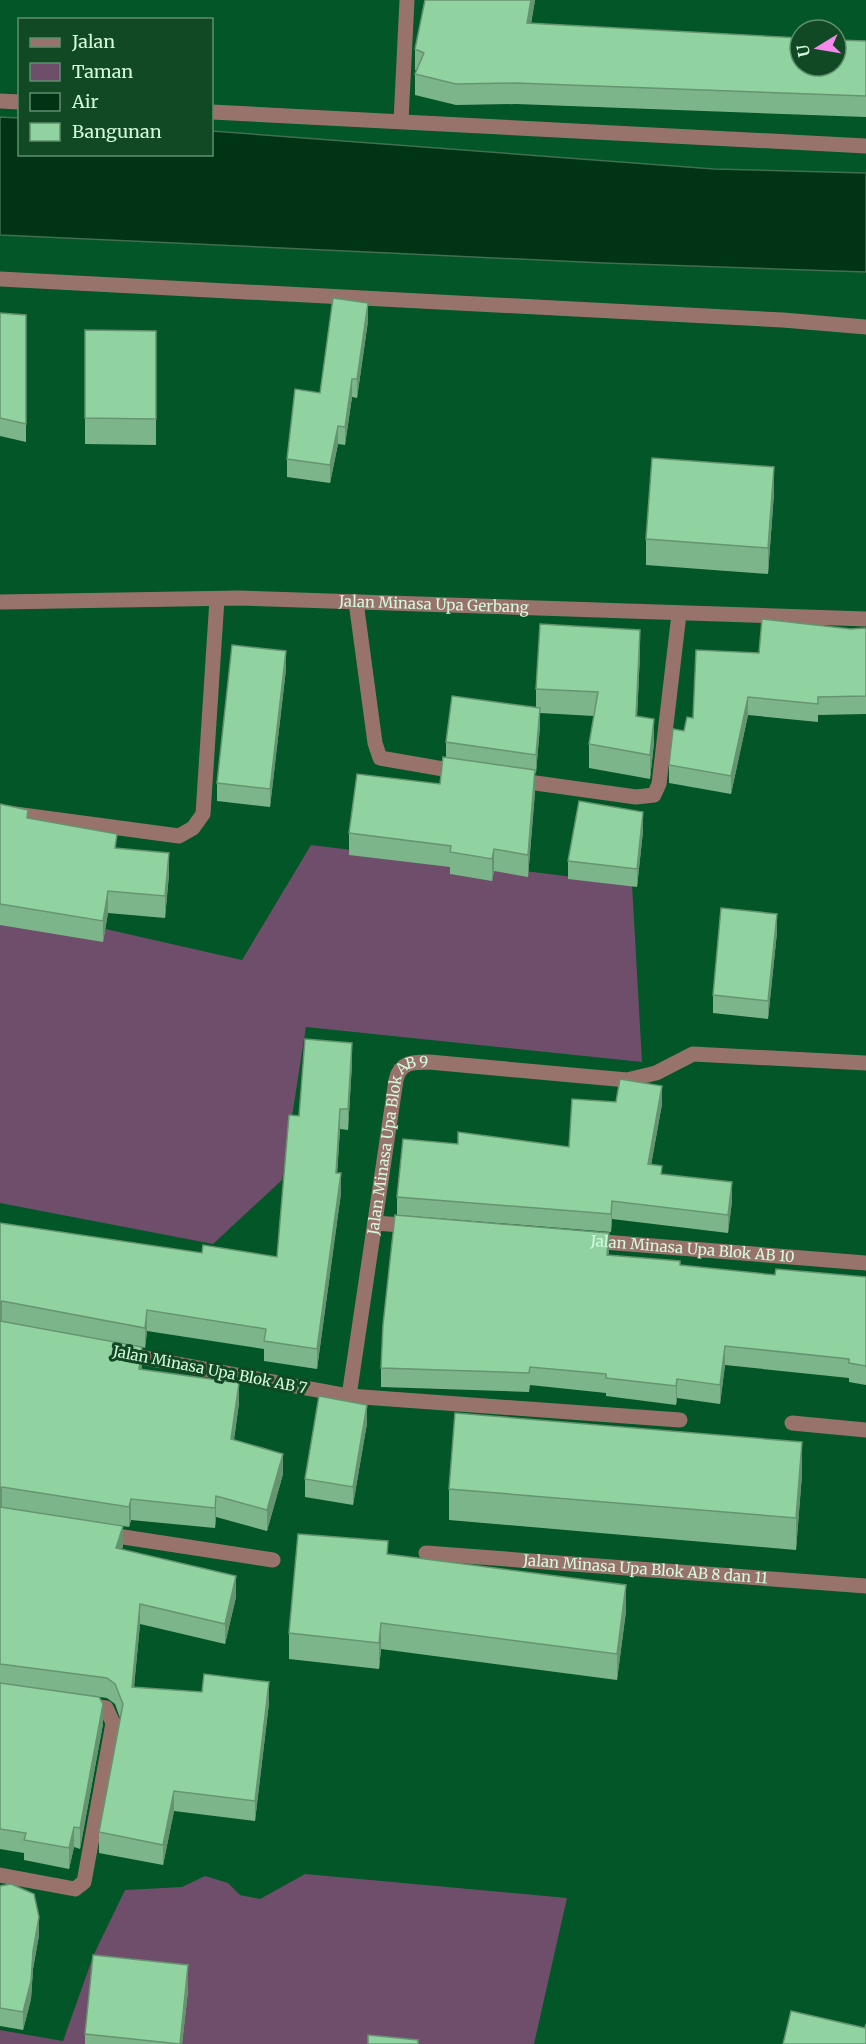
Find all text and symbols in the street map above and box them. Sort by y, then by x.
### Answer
legend [18,18,213,156]
north arrow [788,18,848,78]
text: Jalan [71,30,115,53]
text: U [792,43,814,59]
text: Taman [72,60,133,83]
text: Air [71,90,99,113]
text: Bangunan [72,120,162,143]
street label: Jalan Minasa Upa Gerbang [338,591,529,617]
street label: Jalan Minasa Upa Blok AB 9 [363,1052,428,1237]
street label: Jalan Minasa Upa Blok AB 10 [589,1231,795,1266]
street label: Jalan Minasa Upa Blok AB 7 [111,1341,309,1398]
street label: Jalan Minasa Upa Blok AB 8 dan 11 [521,1550,769,1588]

